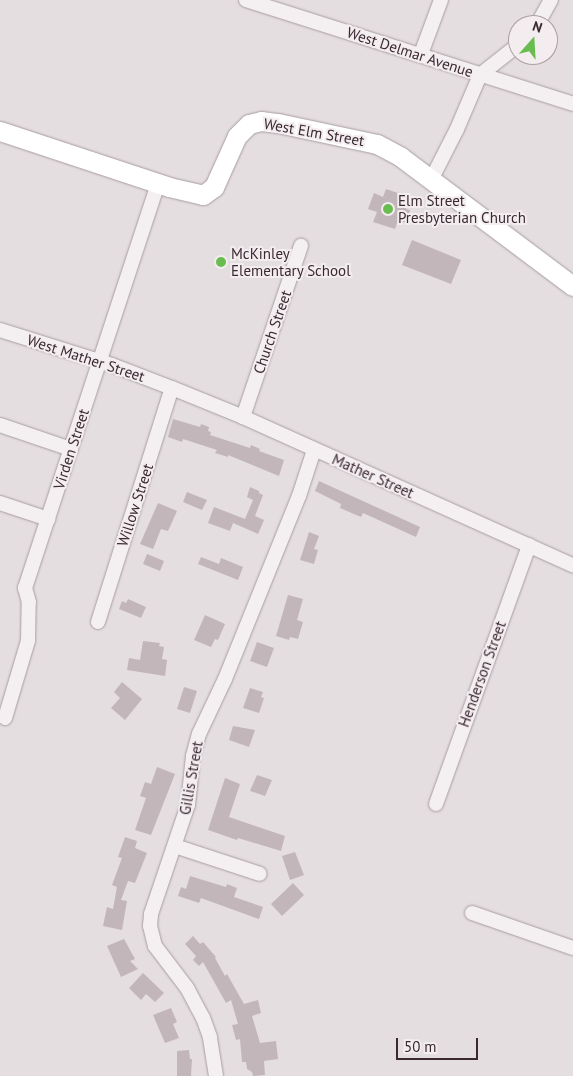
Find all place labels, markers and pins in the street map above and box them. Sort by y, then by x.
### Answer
place label: Elm Street Presbyterian Church [398,191,526,226]
marker: Elm Street Presbyterian Church [382,203,394,215]
place label: McKinley Elementary School [231,244,351,279]
marker: McKinley Elementary School [215,256,227,268]

